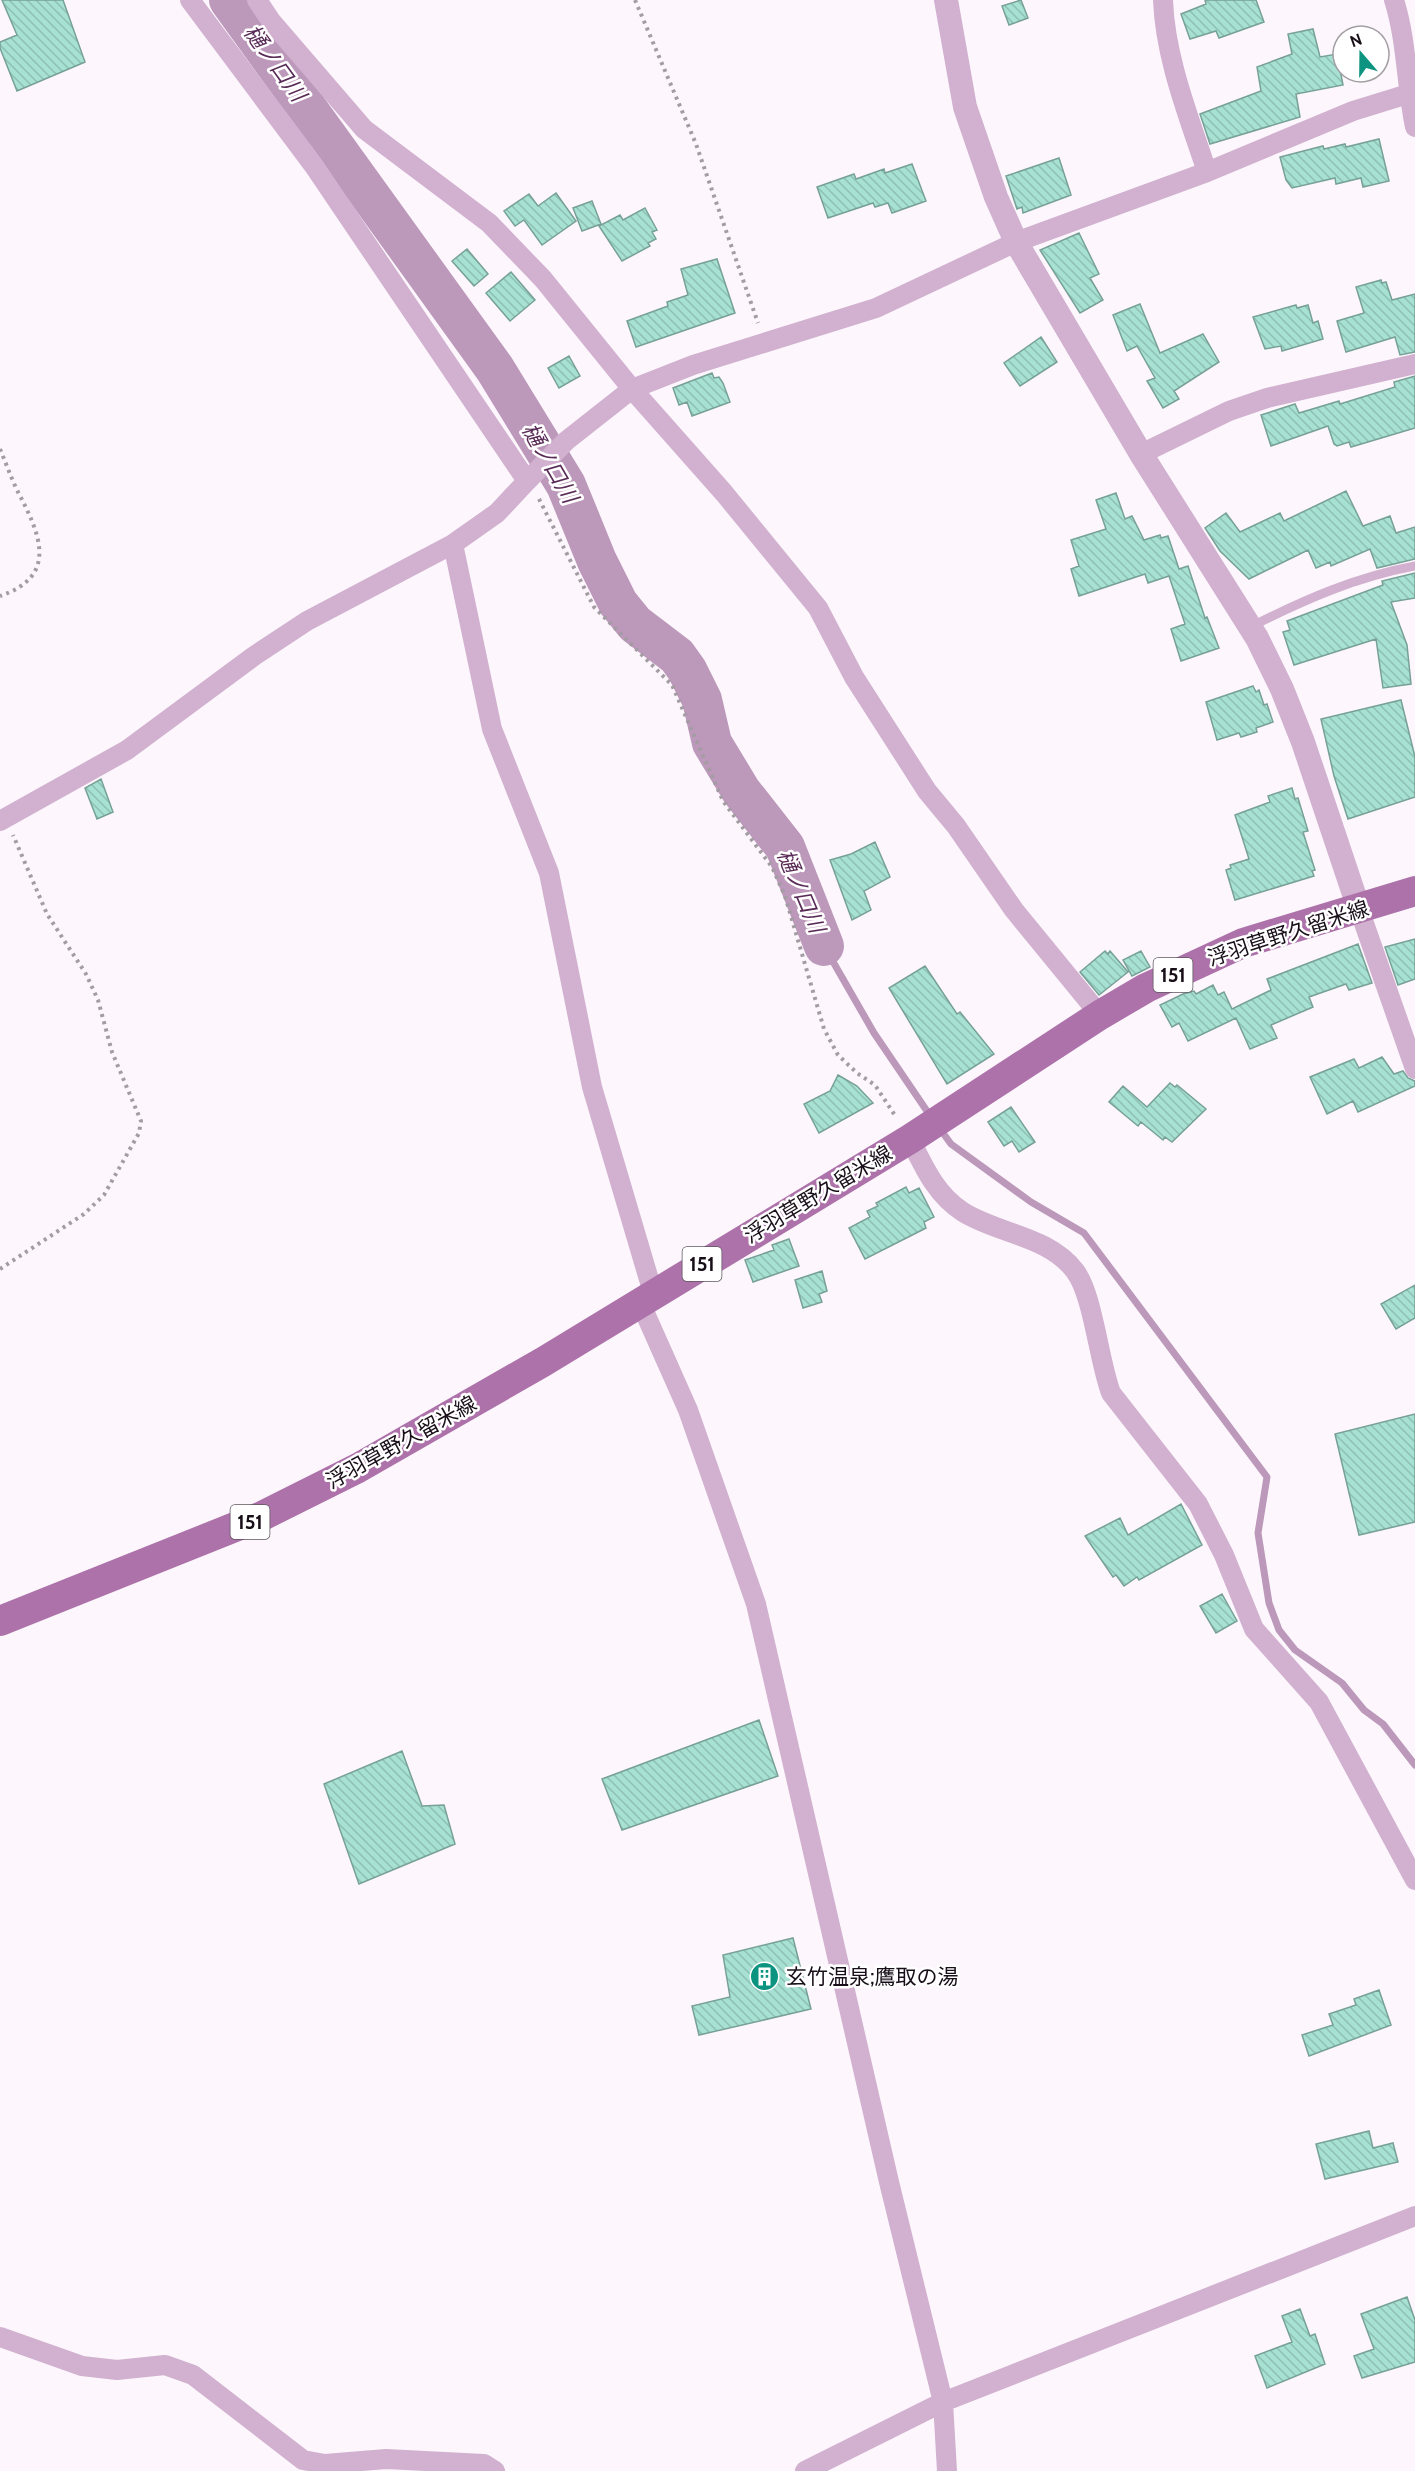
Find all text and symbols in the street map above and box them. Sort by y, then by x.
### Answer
water label: 樋ノ口川 [238,19,313,108]
north arrow [1331,24,1391,84]
text: N [1347,30,1365,51]
water label: 樋ノ口川 [516,418,585,510]
water label: 樋ノ口川 [771,845,831,939]
street label: 浮羽草野久留米線 [1204,895,1372,971]
road number: 151 [1154,958,1192,992]
street label: 浮羽草野久留米線 [740,1140,896,1248]
road number: 151 [682,1247,722,1281]
street label: 浮羽草野久留米線 [321,1390,481,1494]
road number: 151 [230,1505,270,1539]
building icon: 玄竹温泉;鷹取の湯 [749,1960,781,1992]
place label: 玄竹温泉;鷹取の湯 [786,1964,959,1989]

